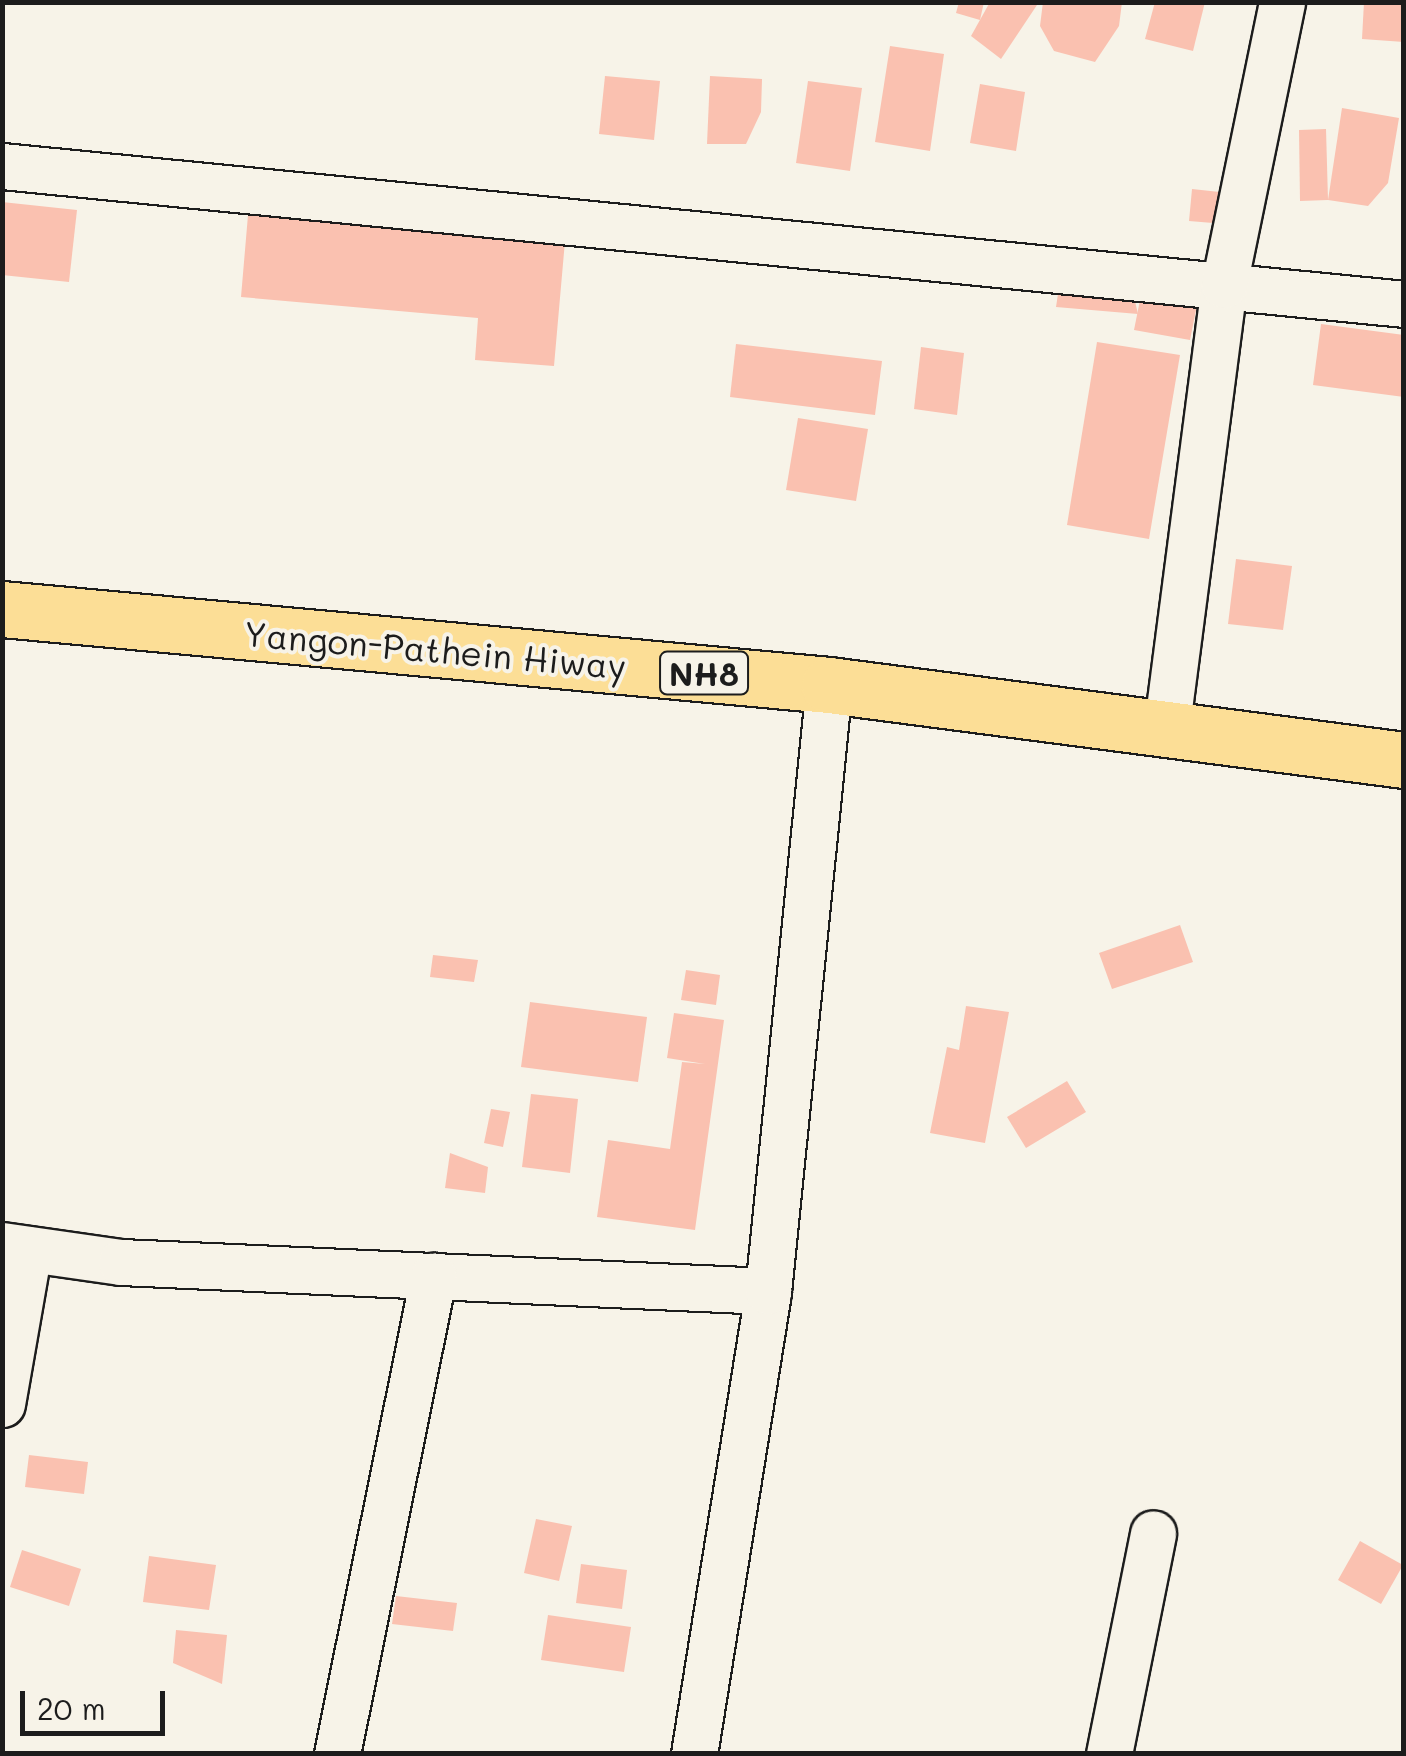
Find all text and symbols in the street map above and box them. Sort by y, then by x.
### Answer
street label: Yangon-Pathein Hiway [242,611,628,687]
road number: NH8 [659,646,749,700]
scale bar [25,1671,170,1733]
text: 20 m [37,1688,106,1728]

